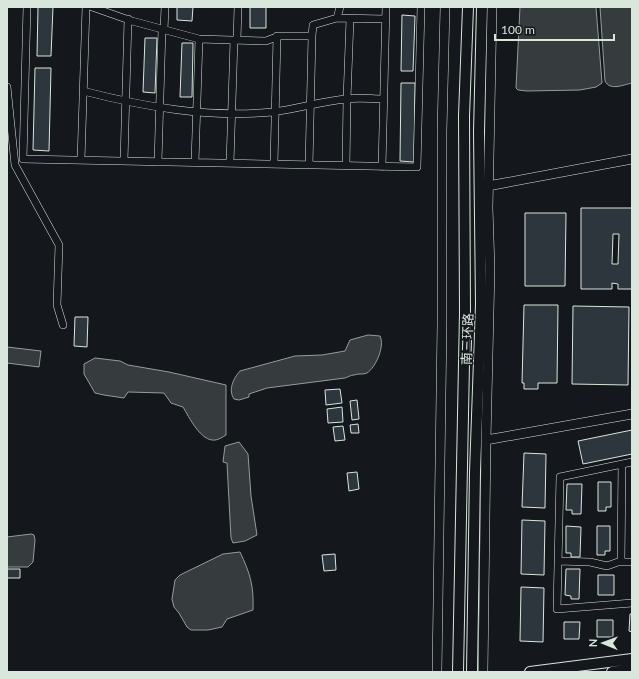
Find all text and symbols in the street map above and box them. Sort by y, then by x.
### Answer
scale bar [495,16,614,42]
text: 100 m [501,22,535,37]
street label: 南三环路 [458,313,476,365]
north arrow [583,623,623,663]
text: N [586,638,599,647]

